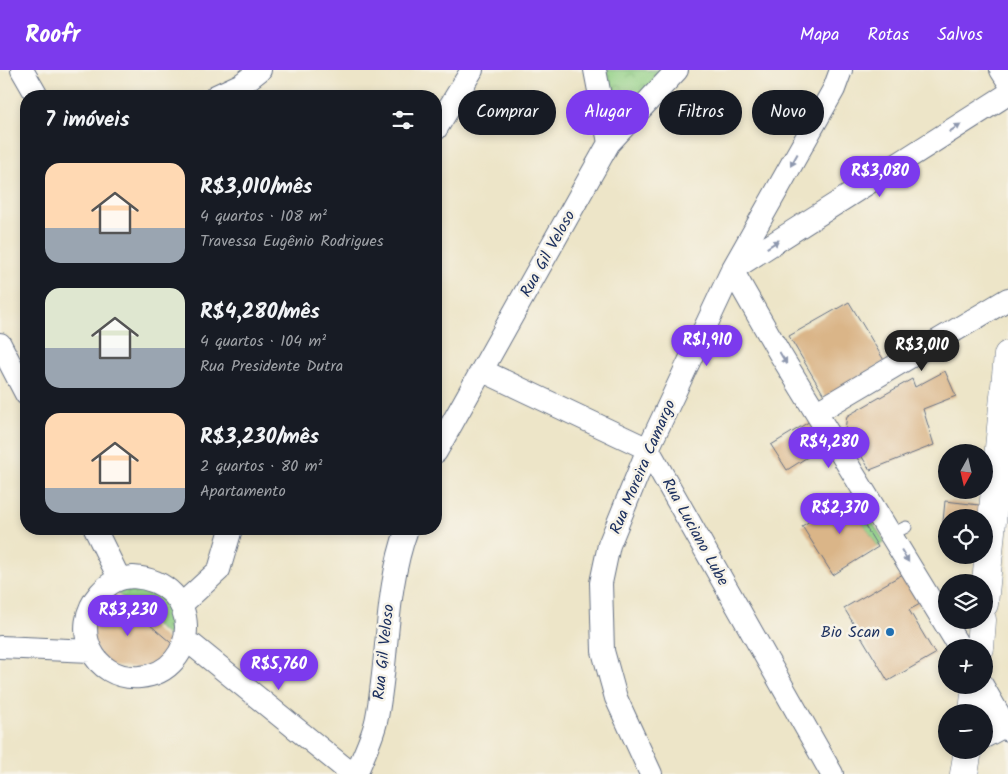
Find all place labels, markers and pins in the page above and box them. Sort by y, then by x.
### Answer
pin: R$3,080 [834,156,926,198]
pin: R$1,910 [661,324,753,367]
pin: R$3,010 [876,330,968,372]
pin: R$4,280 [783,426,875,469]
pin: R$2,370 [794,492,886,535]
pin: R$3,230 [82,594,174,637]
place label: Bio Scan [821,620,880,645]
marker: Bio Scan [884,626,896,638]
pin: R$5,760 [233,648,325,691]

